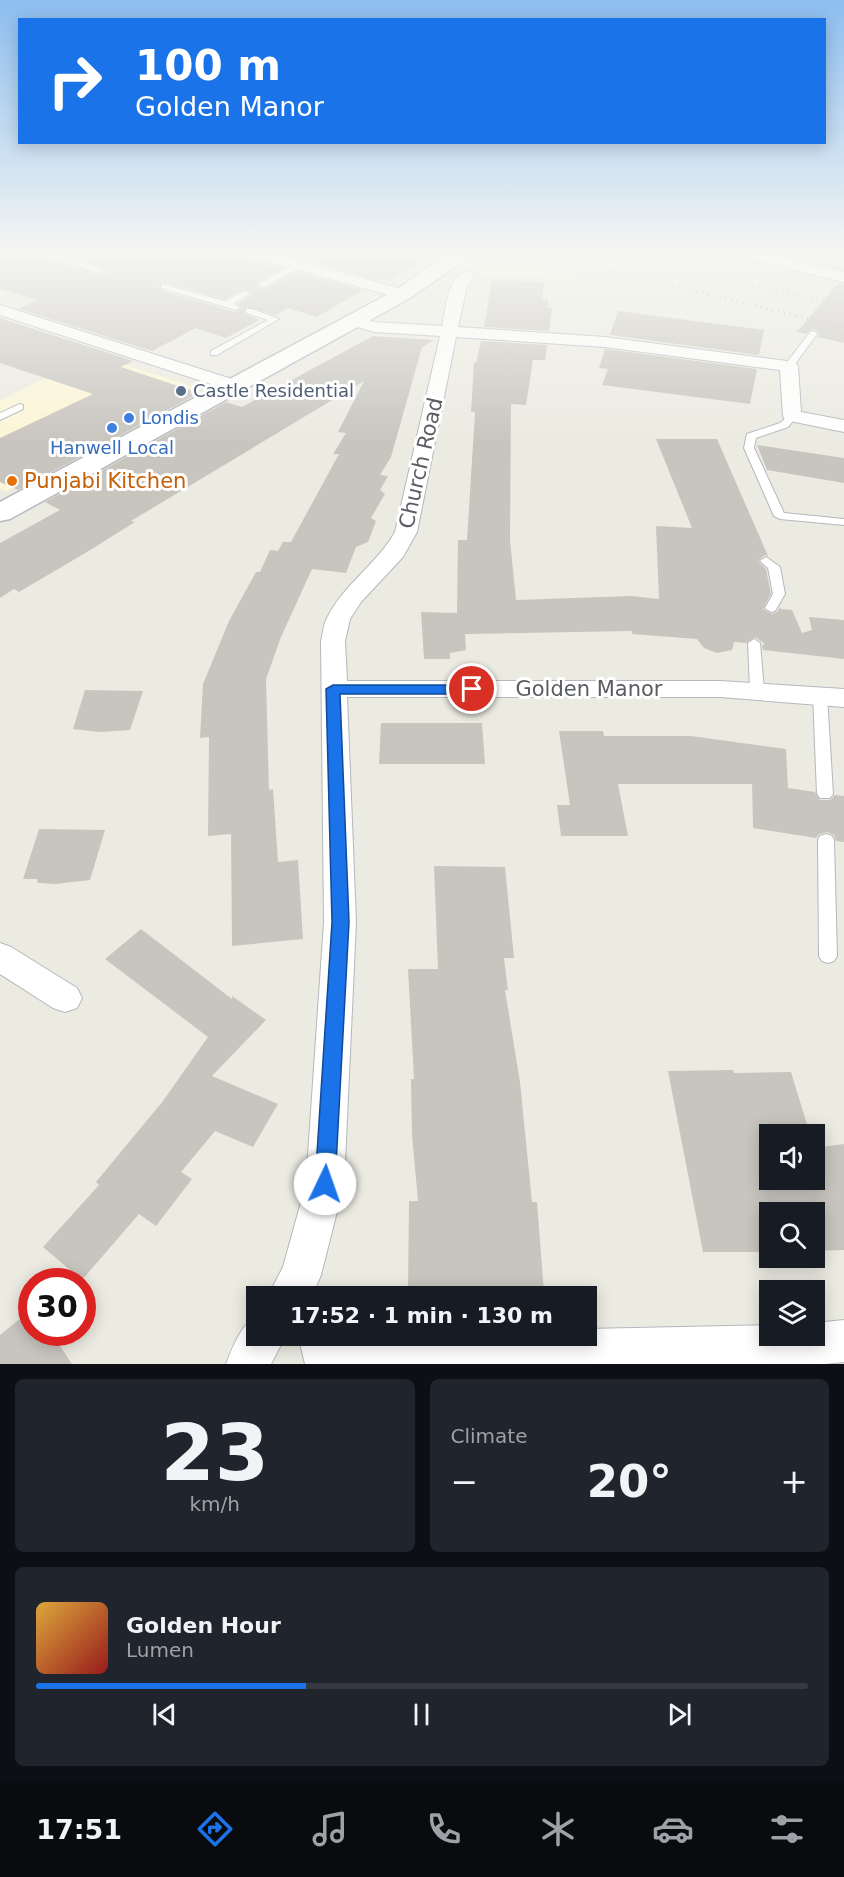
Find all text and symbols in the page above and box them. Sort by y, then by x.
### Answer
text: 100 m [135,41,281,90]
icon: right [36,42,114,120]
text: Golden Manor [135,91,324,122]
place label: Castle Residential [193,380,354,401]
marker: Castle Residential [174,384,188,398]
street label: Church Road [394,395,448,531]
place label: Londis [141,407,199,428]
marker: Londis [122,411,136,425]
marker: Hanwell Local [105,421,119,435]
place label: Hanwell Local [50,437,174,458]
place label: Punjabi Kitchen [24,469,186,493]
marker: Punjabi Kitchen [5,474,19,488]
pin [446,663,497,714]
icon: arrive [455,672,488,705]
street label: Golden Manor [516,677,663,701]
map controls [759,1124,825,1346]
button: sound [759,1124,825,1190]
position arrow [293,1152,357,1216]
button: search [759,1202,825,1268]
speed limit sign: 30 [18,1268,96,1346]
button: layers [759,1280,825,1346]
text: 17:52 · 1 min · 130 m [290,1303,553,1328]
text: 23 [160,1408,269,1498]
text: Climate [451,1424,527,1448]
text: 20° [587,1455,672,1508]
text: − [451,1462,478,1501]
text: + [780,1462,808,1501]
text: km/h [190,1492,240,1516]
text: Golden Hour [126,1613,281,1638]
text: Lumen [126,1638,194,1662]
icon: previous [148,1698,181,1731]
icon: pause [405,1698,438,1731]
icon: next [663,1698,696,1731]
icon: directions [194,1808,236,1850]
icon: music [309,1808,351,1850]
icon: phone [423,1808,465,1850]
icon: climate [537,1808,579,1850]
icon: car [652,1808,694,1850]
icon: filters [766,1808,808,1850]
text: 17:51 [36,1814,122,1845]

